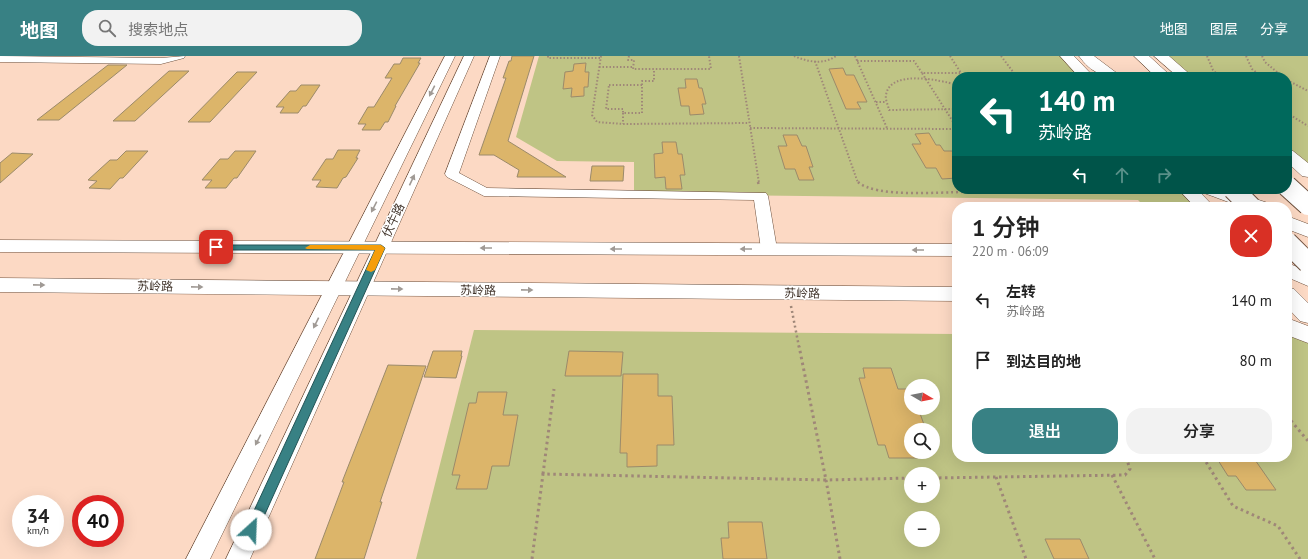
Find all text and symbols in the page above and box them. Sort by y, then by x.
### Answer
search box [82,10,362,46]
icon: search [96,17,118,39]
text: 地图 [20,18,58,42]
text: 搜索地点 [128,20,188,39]
text: 地图 [1160,20,1188,38]
text: 图层 [1210,20,1238,38]
text: 分享 [1260,20,1288,38]
text: 140 m [1038,82,1115,119]
one-way arrow [429,85,436,97]
icon: left [972,88,1024,140]
text: 苏岭路 [1038,121,1092,144]
icon: left [1069,164,1091,186]
icon: ahead [1111,164,1133,186]
icon: right [1153,164,1175,186]
one-way arrow [409,174,415,186]
one-way arrow [371,201,377,213]
street label: 伏牛路 [379,201,407,239]
text: 1 分钟 [972,212,1040,243]
button: close [1230,215,1272,257]
pin [199,230,233,264]
icon: arrive [205,236,227,258]
text: 220 m · 06:09 [972,243,1049,260]
one-way arrow [479,245,492,251]
one-way arrow [609,246,622,252]
one-way arrow [739,246,752,252]
one-way arrow [911,247,924,253]
street label: 苏岭路 [137,278,173,294]
one-way arrow [33,282,46,288]
street label: 苏岭路 [460,282,496,298]
text: 左转 [1006,282,1036,301]
one-way arrow [191,284,204,290]
street label: 苏岭路 [784,285,820,301]
one-way arrow [391,286,404,292]
one-way arrow [521,287,534,293]
icon: left [972,289,994,311]
text: 140 m [1231,291,1272,310]
text: 苏岭路 [1006,303,1045,320]
one-way arrow [313,318,319,329]
icon: arrive [972,349,994,371]
text: 80 m [1239,351,1272,370]
text: 到达目的地 [1006,352,1081,371]
north arrow [904,379,940,415]
map controls [904,379,940,547]
button: 退出 [972,408,1118,454]
button: 分享 [1126,408,1272,454]
button: search [904,423,940,459]
one-way arrow [255,434,261,445]
button: + [904,467,940,503]
speed limit sign: 40 [72,495,124,547]
text: 34 [27,503,49,529]
position arrow [230,509,272,551]
button: − [904,511,940,547]
text: km/h [27,524,49,537]

